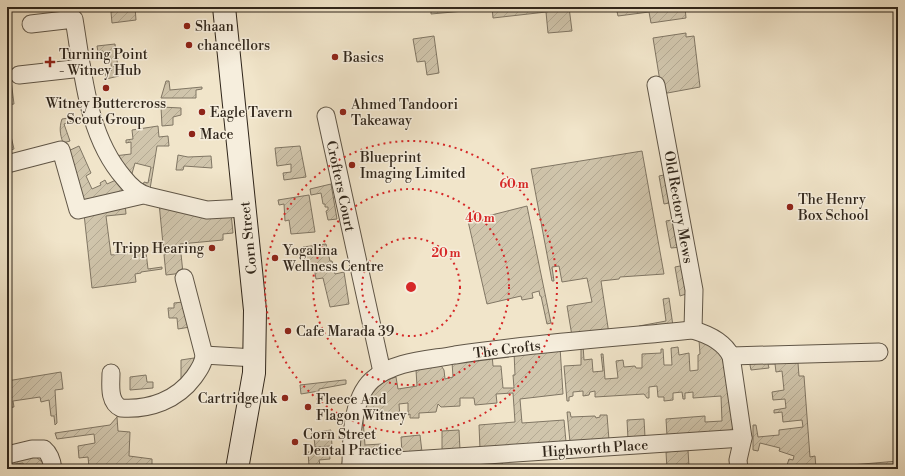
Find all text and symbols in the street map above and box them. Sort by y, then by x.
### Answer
place label: Shaan [195,18,235,36]
marker: Shaan [182,21,192,31]
place label: chancellors [197,37,270,55]
marker: chancellors [184,40,194,50]
place label: Turning Point - Witney Hub [59,46,148,80]
place label: Basics [342,49,384,67]
marker: Basics [330,52,340,62]
marker: Turning Point - Witney Hub [44,56,56,68]
marker: Witney Buttercross Scout Group [101,83,111,93]
place label: Witney Buttercross Scout Group [45,95,166,129]
place label: Ahmed Tandoori Takeaway [350,96,459,130]
place label: Eagle Tavern [210,104,293,122]
marker: Eagle Tavern [197,107,207,117]
marker: Ahmed Tandoori Takeaway [338,107,348,117]
place label: Mace [200,126,234,144]
marker: Mace [187,129,197,139]
street label: Crofters Court [322,139,358,233]
place label: Blueprint Imaging Limited [359,149,466,183]
street label: Old Rectory Mews [659,150,697,265]
marker: Blueprint Imaging Limited [347,160,357,170]
text: 60 m [499,177,529,192]
place label: The Henry Box School [797,191,869,225]
street label: Corn Street [236,201,262,275]
marker: The Henry Box School [785,202,795,212]
text: 40 m [465,211,495,226]
place label: Tripp Hearing [113,240,205,258]
place label: Yogalina Wellness Centre [282,242,384,276]
marker: Tripp Hearing [207,243,217,253]
text: 20 m [431,246,461,261]
marker: Yogalina Wellness Centre [270,253,280,263]
centre of rings [404,280,418,294]
place label: Cafe Marada 39 [296,323,394,341]
marker: Cafe Marada 39 [283,326,293,336]
street label: The Crofts [472,337,542,363]
place label: Cartridge uk [198,390,278,408]
place label: Fleece And Flagon Witney [316,391,407,425]
marker: Cartridge uk [280,393,290,403]
marker: Fleece And Flagon Witney [303,402,313,412]
place label: Corn Street Dental Practice [303,426,402,460]
street label: Highworth Place [541,436,649,462]
marker: Corn Street Dental Practice [290,437,300,447]

